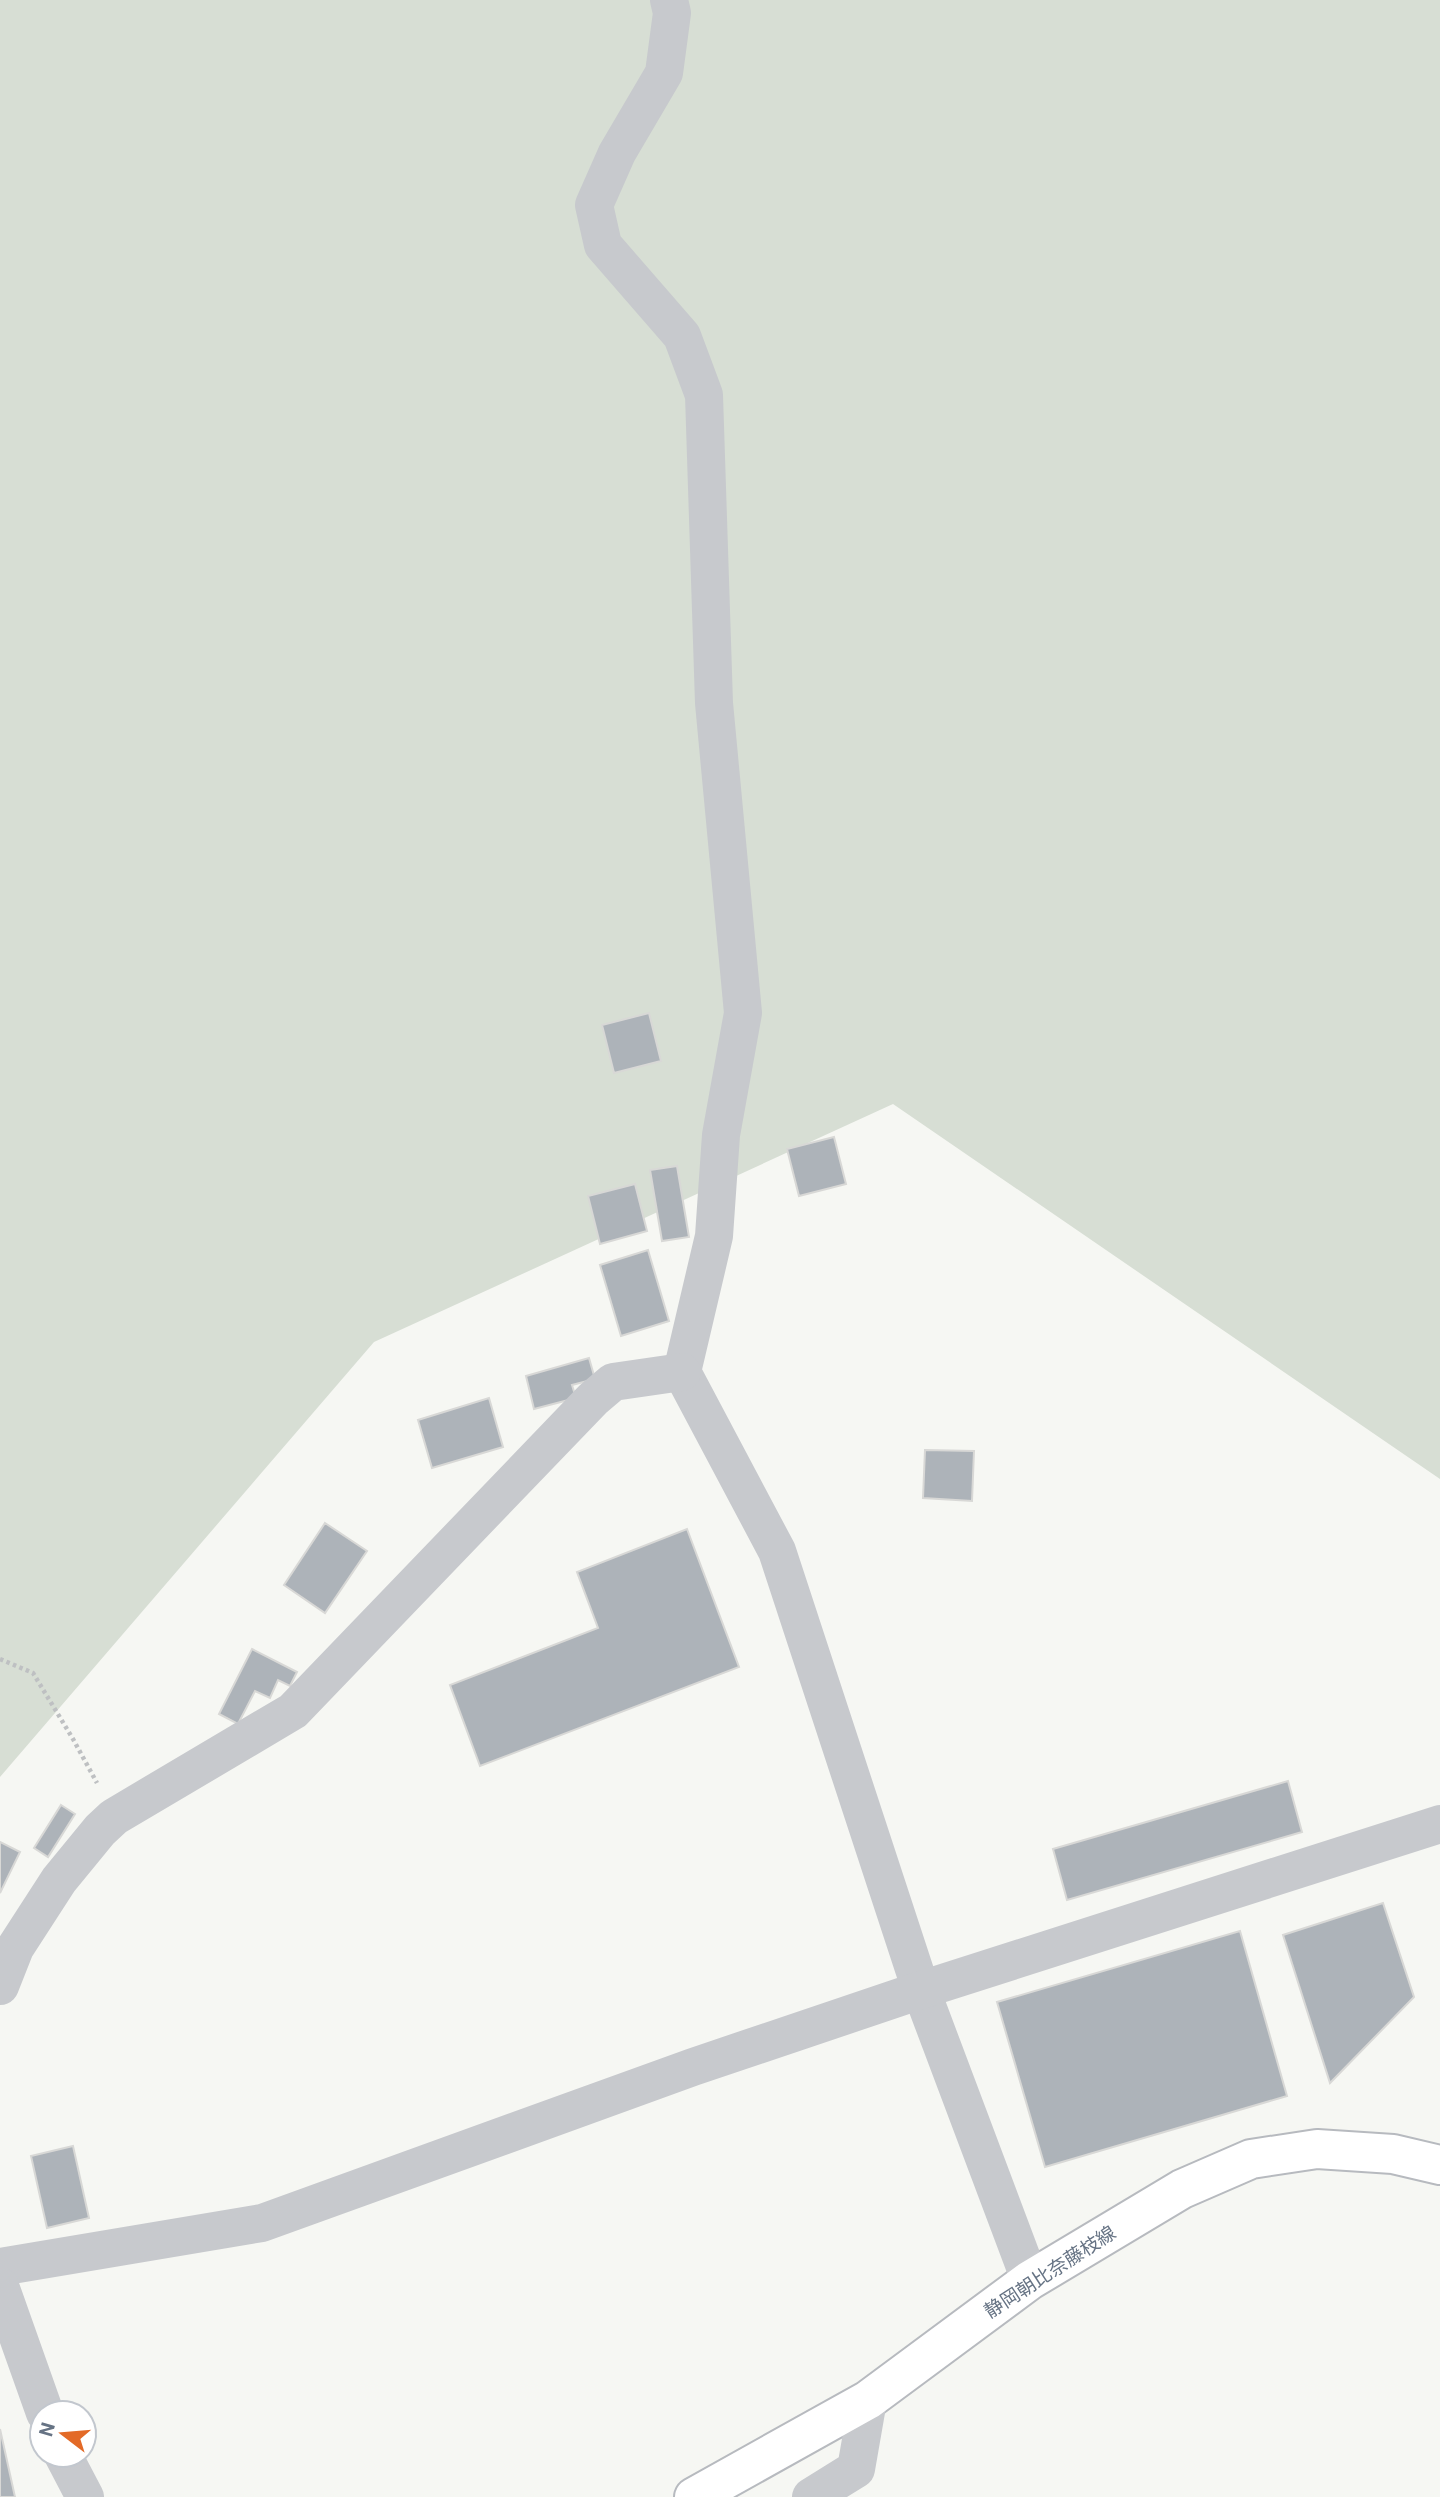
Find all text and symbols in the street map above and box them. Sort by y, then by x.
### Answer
street label: 静岡朝比奈藤枝線 [980,2221,1120,2323]
north arrow [28,2399,98,2469]
text: N [34,2420,60,2439]

